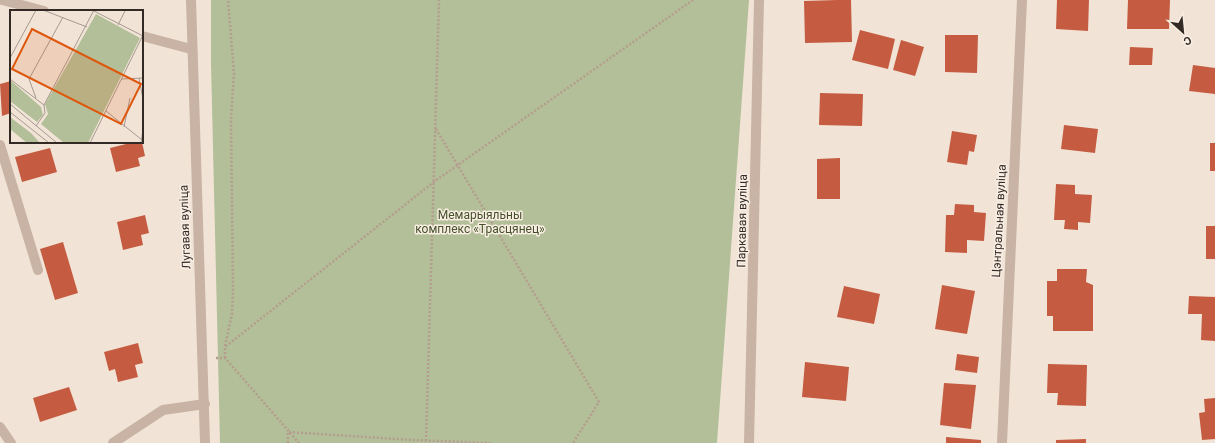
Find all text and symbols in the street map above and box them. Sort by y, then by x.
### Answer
inset map [10,10,143,143]
north arrow [1163,12,1203,52]
text: С [1181,33,1193,48]
street label: Цэнтральная вуліца [989,164,1009,278]
street label: Паркавая вуліца [734,174,750,268]
street label: Лугавая вуліца [177,185,193,269]
park label: Мемарыяльны комплекс «Трасцянец» [415,208,545,236]

